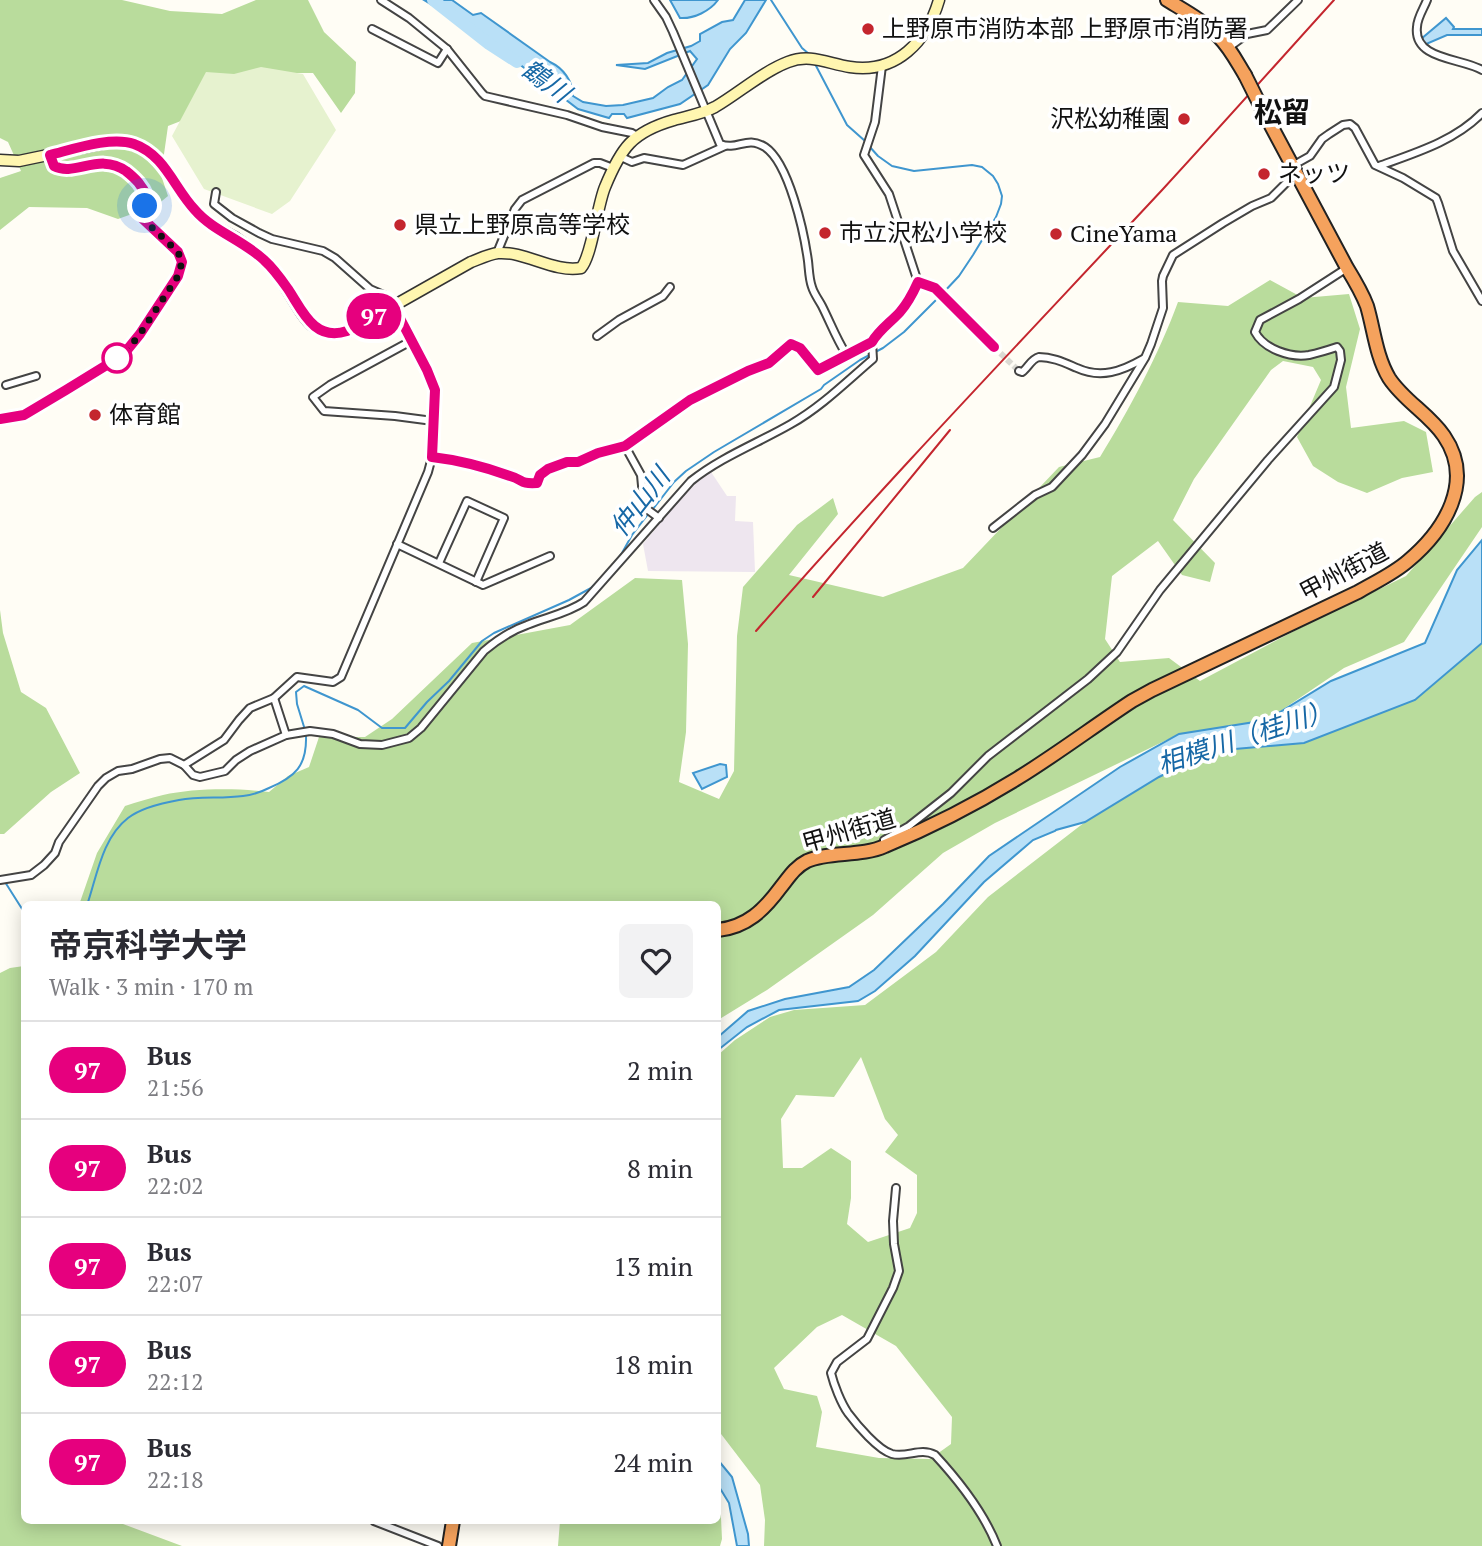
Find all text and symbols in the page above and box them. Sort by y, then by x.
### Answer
place label: 上野原市消防本部 上野原市消防署 [882,12,1248,44]
marker: 上野原市消防本部 上野原市消防署 [860,21,876,37]
water label: 鶴川 [516,51,580,111]
district label: 松留 [1254,93,1310,130]
place label: 沢松幼稚園 [1050,102,1170,134]
marker: 沢松幼稚園 [1176,111,1192,127]
place label: ネッツ [1278,157,1350,189]
marker: ネッツ [1256,166,1272,182]
your location [127,188,162,223]
place label: 県立上野原高等学校 [414,208,630,240]
place label: 市立沢松小学校 [839,216,1007,248]
marker: 県立上野原高等学校 [392,217,408,233]
place label: CineYama [1070,217,1177,249]
marker: 市立沢松小学校 [817,225,833,241]
marker: CineYama [1048,226,1064,242]
line badge: 97 [342,293,406,339]
text: 97 [360,300,388,332]
unlabelled marker [102,343,132,373]
place label: 体育館 [109,398,181,430]
marker: 体育館 [87,407,103,423]
water label: 仲山川 [602,458,678,543]
street label: 甲州街道 [1294,534,1393,608]
water label: 相模川（桂川） [1153,692,1336,780]
street label: 甲州街道 [798,801,899,859]
text: 帝京科学大学 [49,923,247,966]
button: heart [619,924,693,998]
text: Walk · 3 min · 170 m [49,971,253,1002]
text: Bus [147,1038,192,1072]
text: 2 min [627,1053,693,1087]
text: 97 [74,1054,101,1086]
text: 21:56 [147,1072,204,1103]
text: Bus [147,1136,192,1170]
text: 8 min [627,1151,693,1185]
text: 97 [74,1152,101,1184]
text: 22:02 [147,1170,204,1201]
text: Bus [147,1234,192,1268]
text: 13 min [613,1249,693,1283]
text: 97 [74,1250,101,1282]
text: 22:07 [147,1268,204,1299]
text: Bus [147,1332,192,1366]
text: 18 min [613,1347,693,1381]
text: 97 [74,1348,101,1380]
text: 22:12 [147,1366,204,1397]
text: Bus [147,1430,192,1464]
text: 24 min [613,1445,693,1479]
text: 97 [74,1446,101,1478]
text: 22:18 [147,1464,204,1495]

